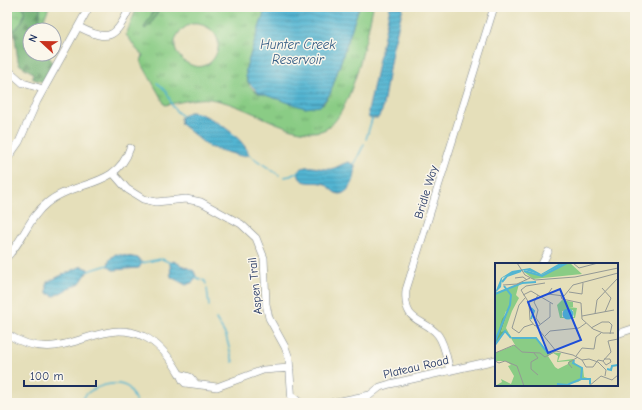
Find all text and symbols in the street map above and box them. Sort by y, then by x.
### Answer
north arrow [22,22,62,62]
text: N [26,33,41,44]
water label: Hunter Creek Reservoir [260,37,336,67]
street label: Bridle Way [411,163,441,220]
street label: Aspen Trail [245,257,265,315]
inset map [495,263,618,386]
street label: Plateau Road [382,353,450,381]
scale bar [24,362,96,388]
text: 100 m [30,369,63,383]

